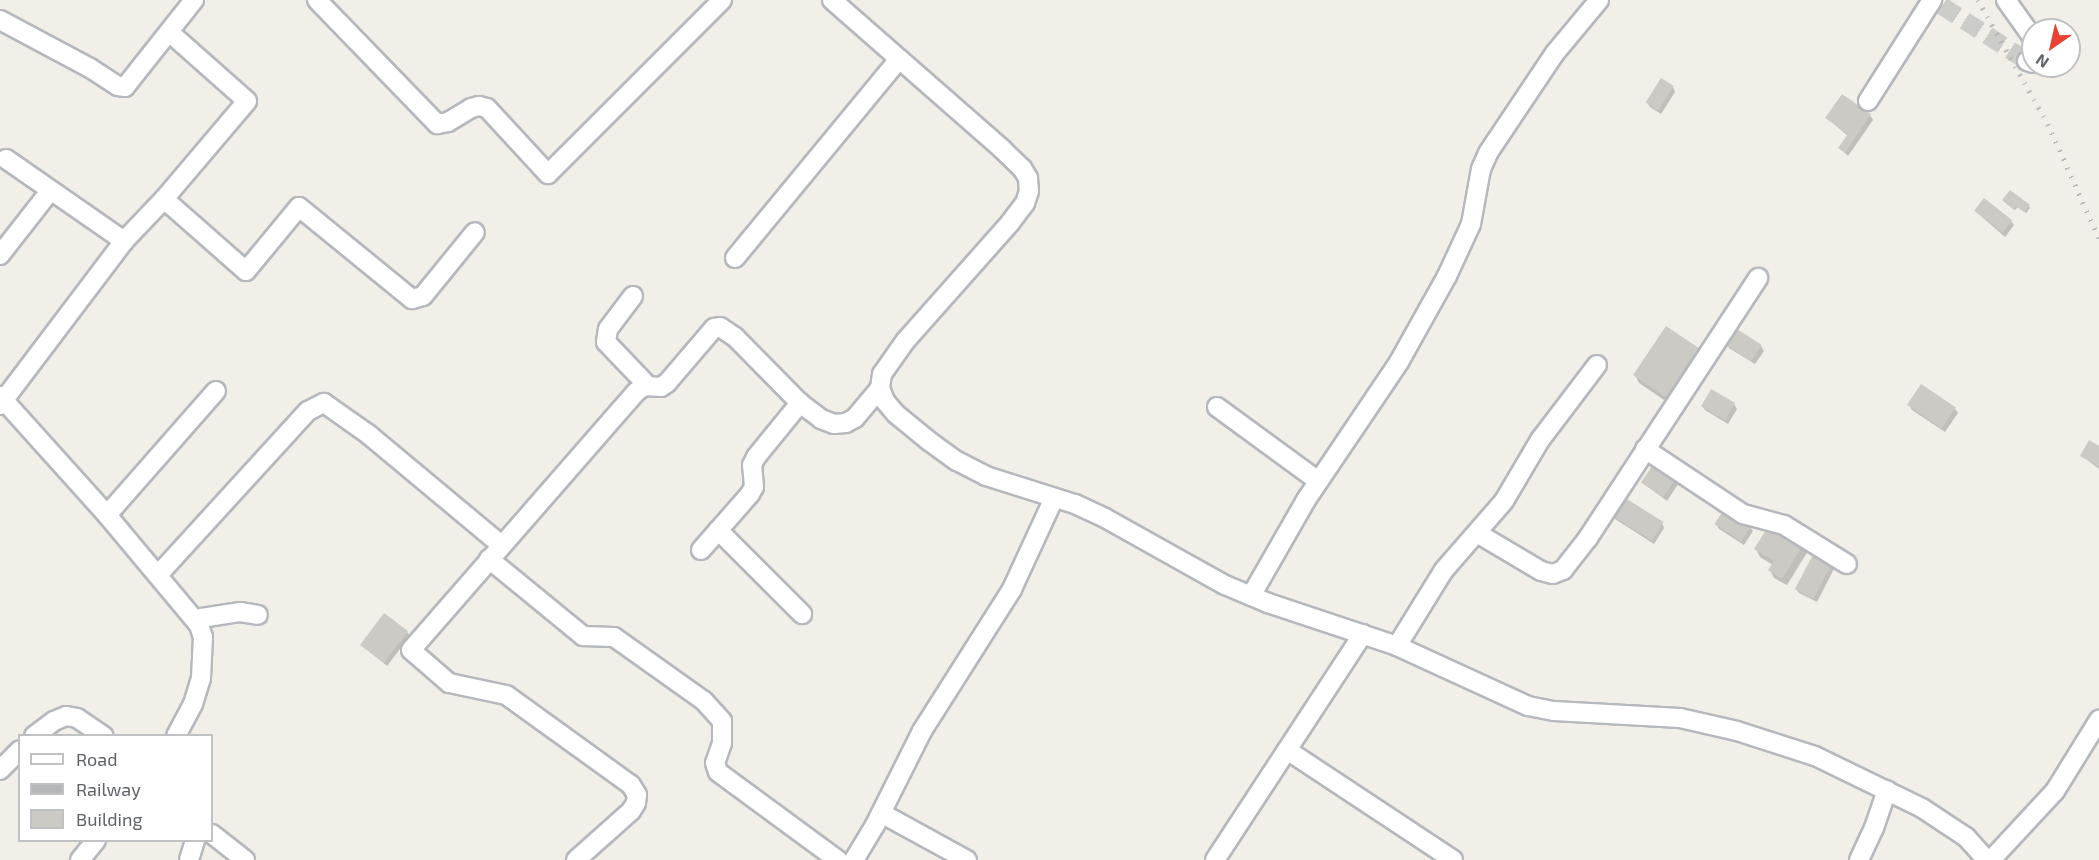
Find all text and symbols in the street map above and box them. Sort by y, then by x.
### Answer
north arrow [2021,18,2081,78]
text: N [2032,51,2052,73]
legend [18,734,213,842]
text: Road [76,748,117,770]
text: Railway [76,778,141,800]
text: Building [76,808,143,830]

